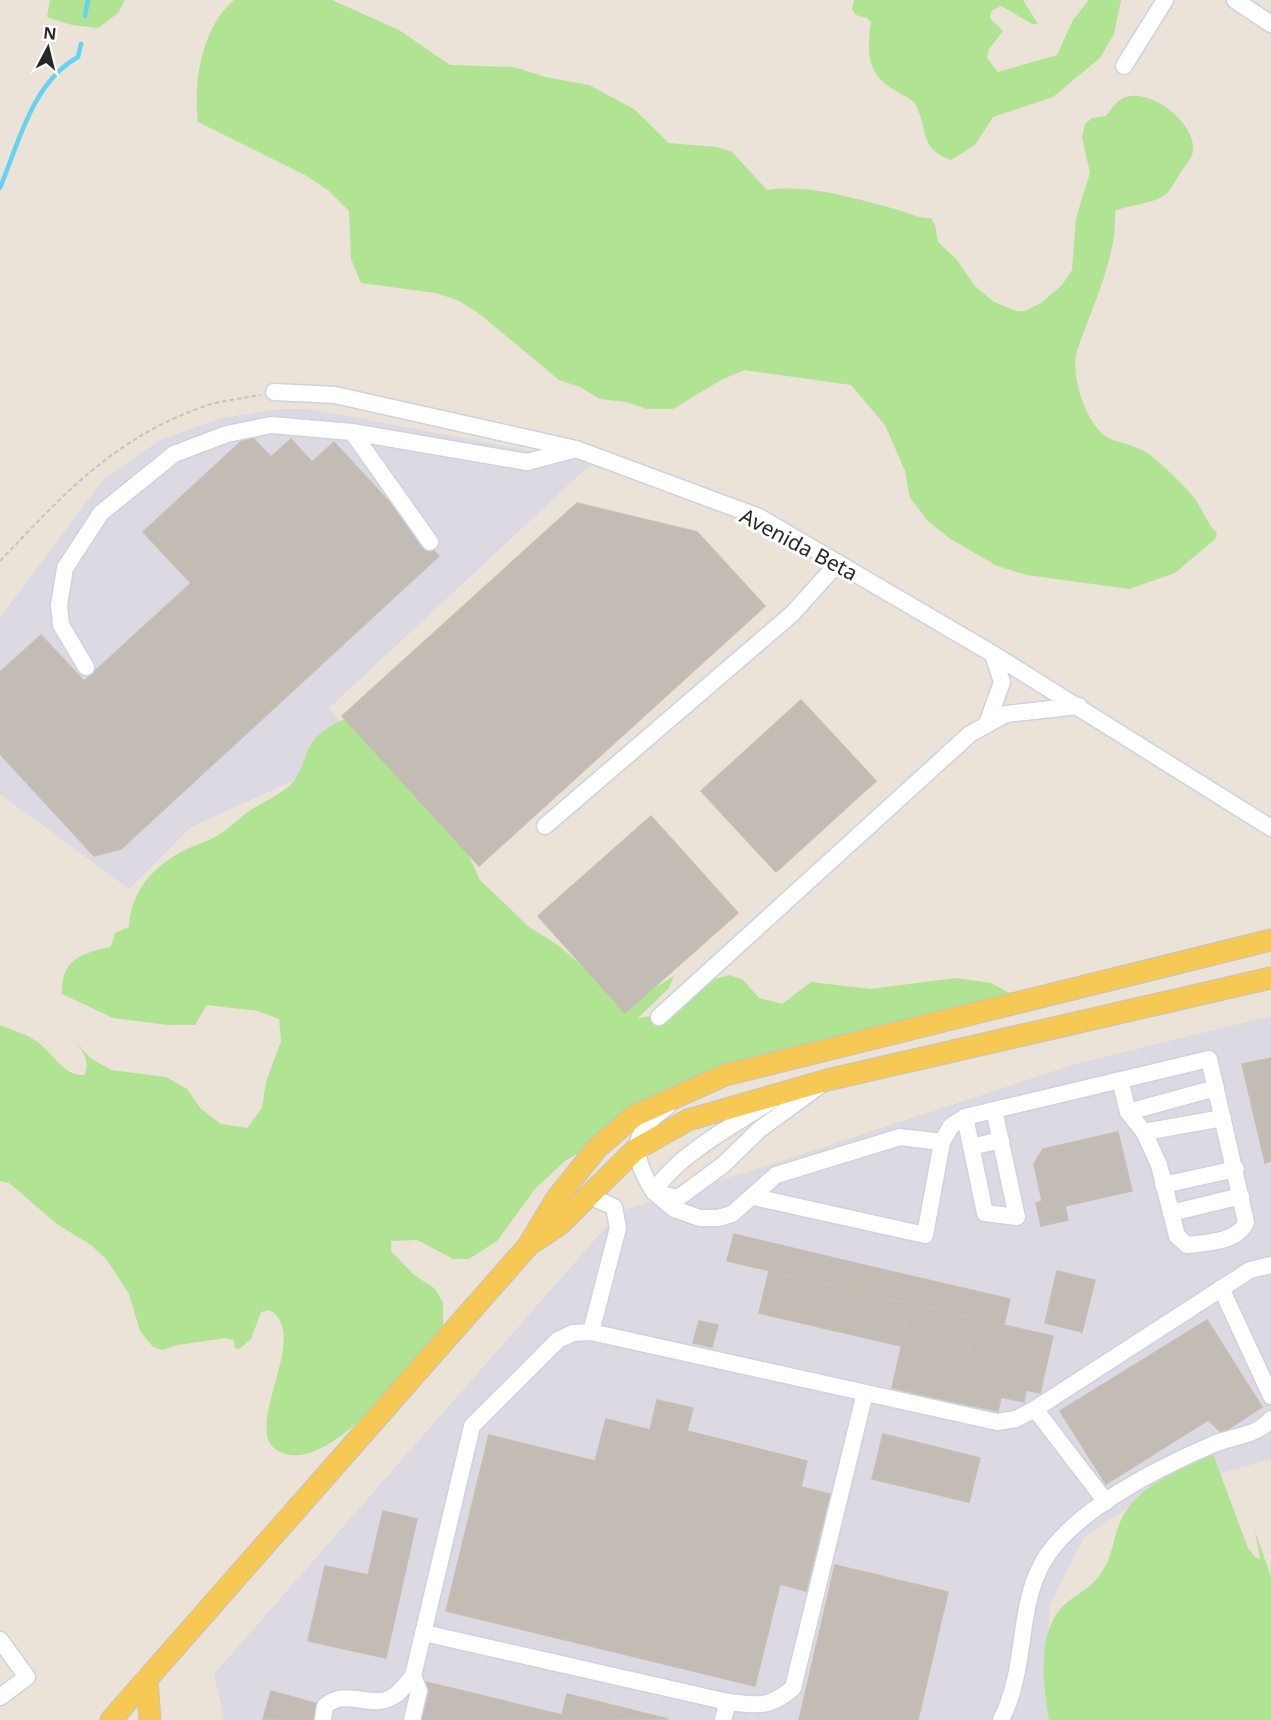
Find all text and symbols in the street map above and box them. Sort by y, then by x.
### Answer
north arrow [18,18,78,78]
text: N [42,21,58,45]
street label: Avenida Beta [735,501,863,587]

